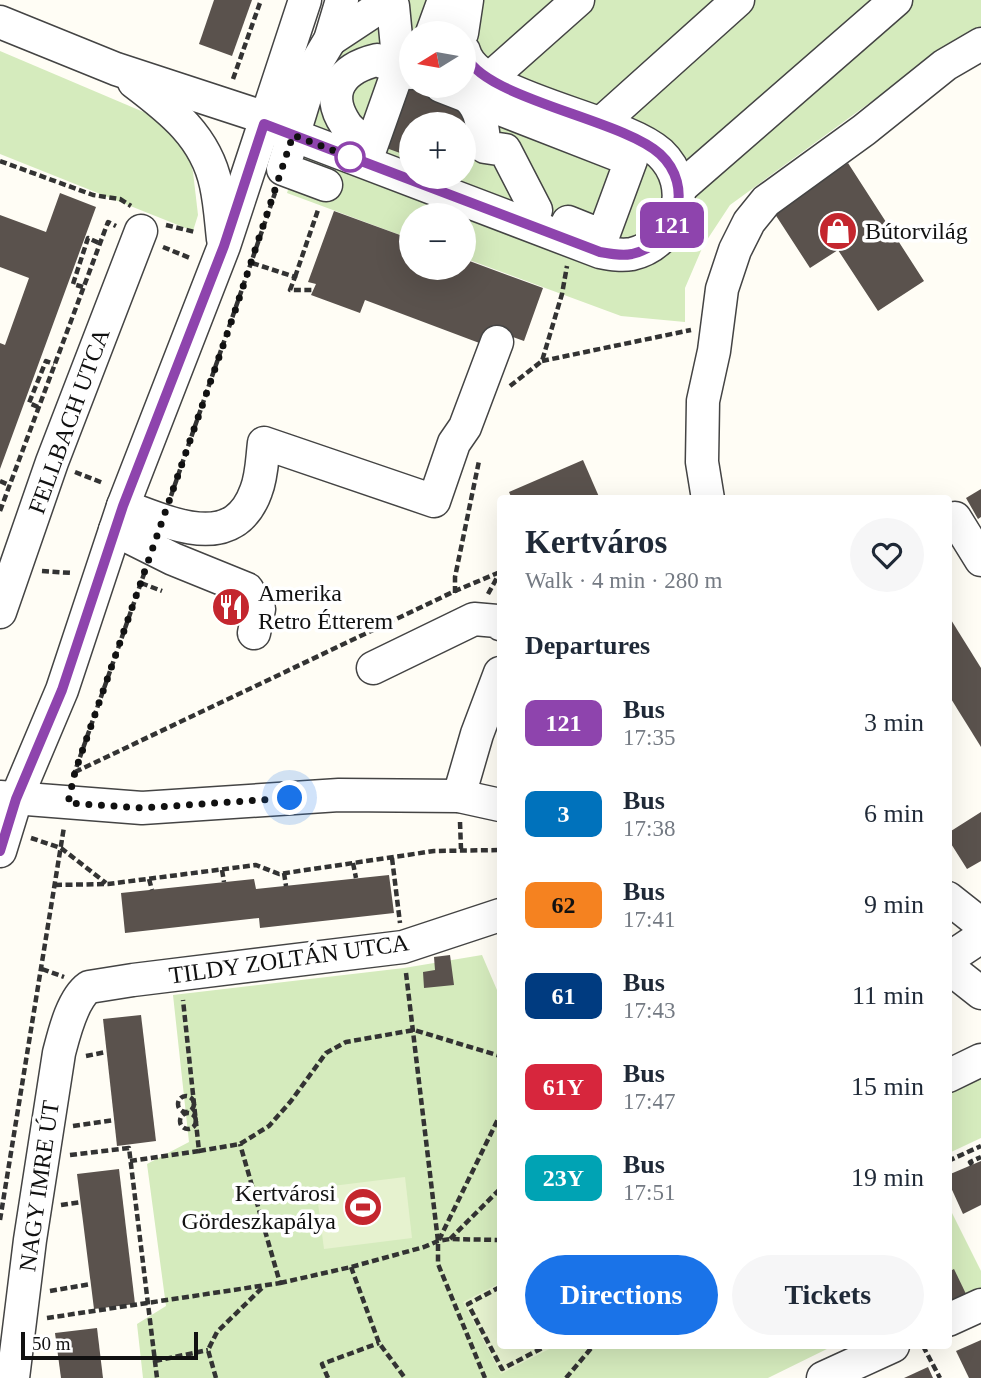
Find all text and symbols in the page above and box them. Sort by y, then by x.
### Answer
north arrow [399,21,476,98]
map controls [399,21,476,280]
button: + [399,112,476,189]
unlabelled marker [335,142,365,172]
line badge: 121 [632,202,712,248]
button: − [399,203,476,280]
shop icon: Bútorvilág [817,210,859,252]
text: 121 [654,212,690,238]
place label: Bútorvilág [865,218,968,244]
street label: FELLBACH UTCA [23,324,115,517]
button: heart [850,518,924,592]
text: Kertváros [525,524,667,560]
text: Walk · 4 min · 280 m [525,568,722,593]
place label: Amerika Retro Étterem [258,580,394,634]
restaurant icon: Amerika Retro Étterem [210,586,252,628]
text: Departures [525,631,650,660]
text: Bus [623,695,665,724]
text: 3 min [864,708,924,737]
text: 121 [546,710,582,736]
text: 17:35 [623,725,675,750]
your location [272,780,307,815]
text: Bus [623,786,665,815]
text: 6 min [864,799,924,828]
text: 3 [558,801,570,827]
text: 17:38 [623,816,675,841]
text: Bus [623,877,665,906]
text: 9 min [864,890,924,919]
text: 62 [552,892,576,918]
text: 17:41 [623,907,675,932]
street label: TILDY ZOLTÁN UTCA [167,929,411,989]
text: Bus [623,968,665,997]
text: 11 min [852,981,924,1010]
text: 61 [552,983,576,1009]
text: 17:43 [623,998,675,1023]
text: Bus [623,1059,665,1088]
text: 15 min [851,1072,924,1101]
text: 61Y [543,1074,584,1100]
text: 17:47 [623,1089,675,1114]
street label: NAGY IMRE ÚT [14,1098,64,1273]
text: Bus [623,1150,665,1179]
text: 19 min [851,1163,924,1192]
text: 23Y [543,1165,584,1191]
place label: Kertvárosi Gördeszkapálya [181,1180,336,1234]
text: 17:51 [623,1180,675,1205]
sports icon: Kertvárosi Gördeszkapálya [342,1186,384,1228]
button: Directions [525,1255,718,1335]
button: Tickets [732,1255,924,1335]
scale bar [21,1329,198,1361]
text: 50 m [32,1333,71,1354]

